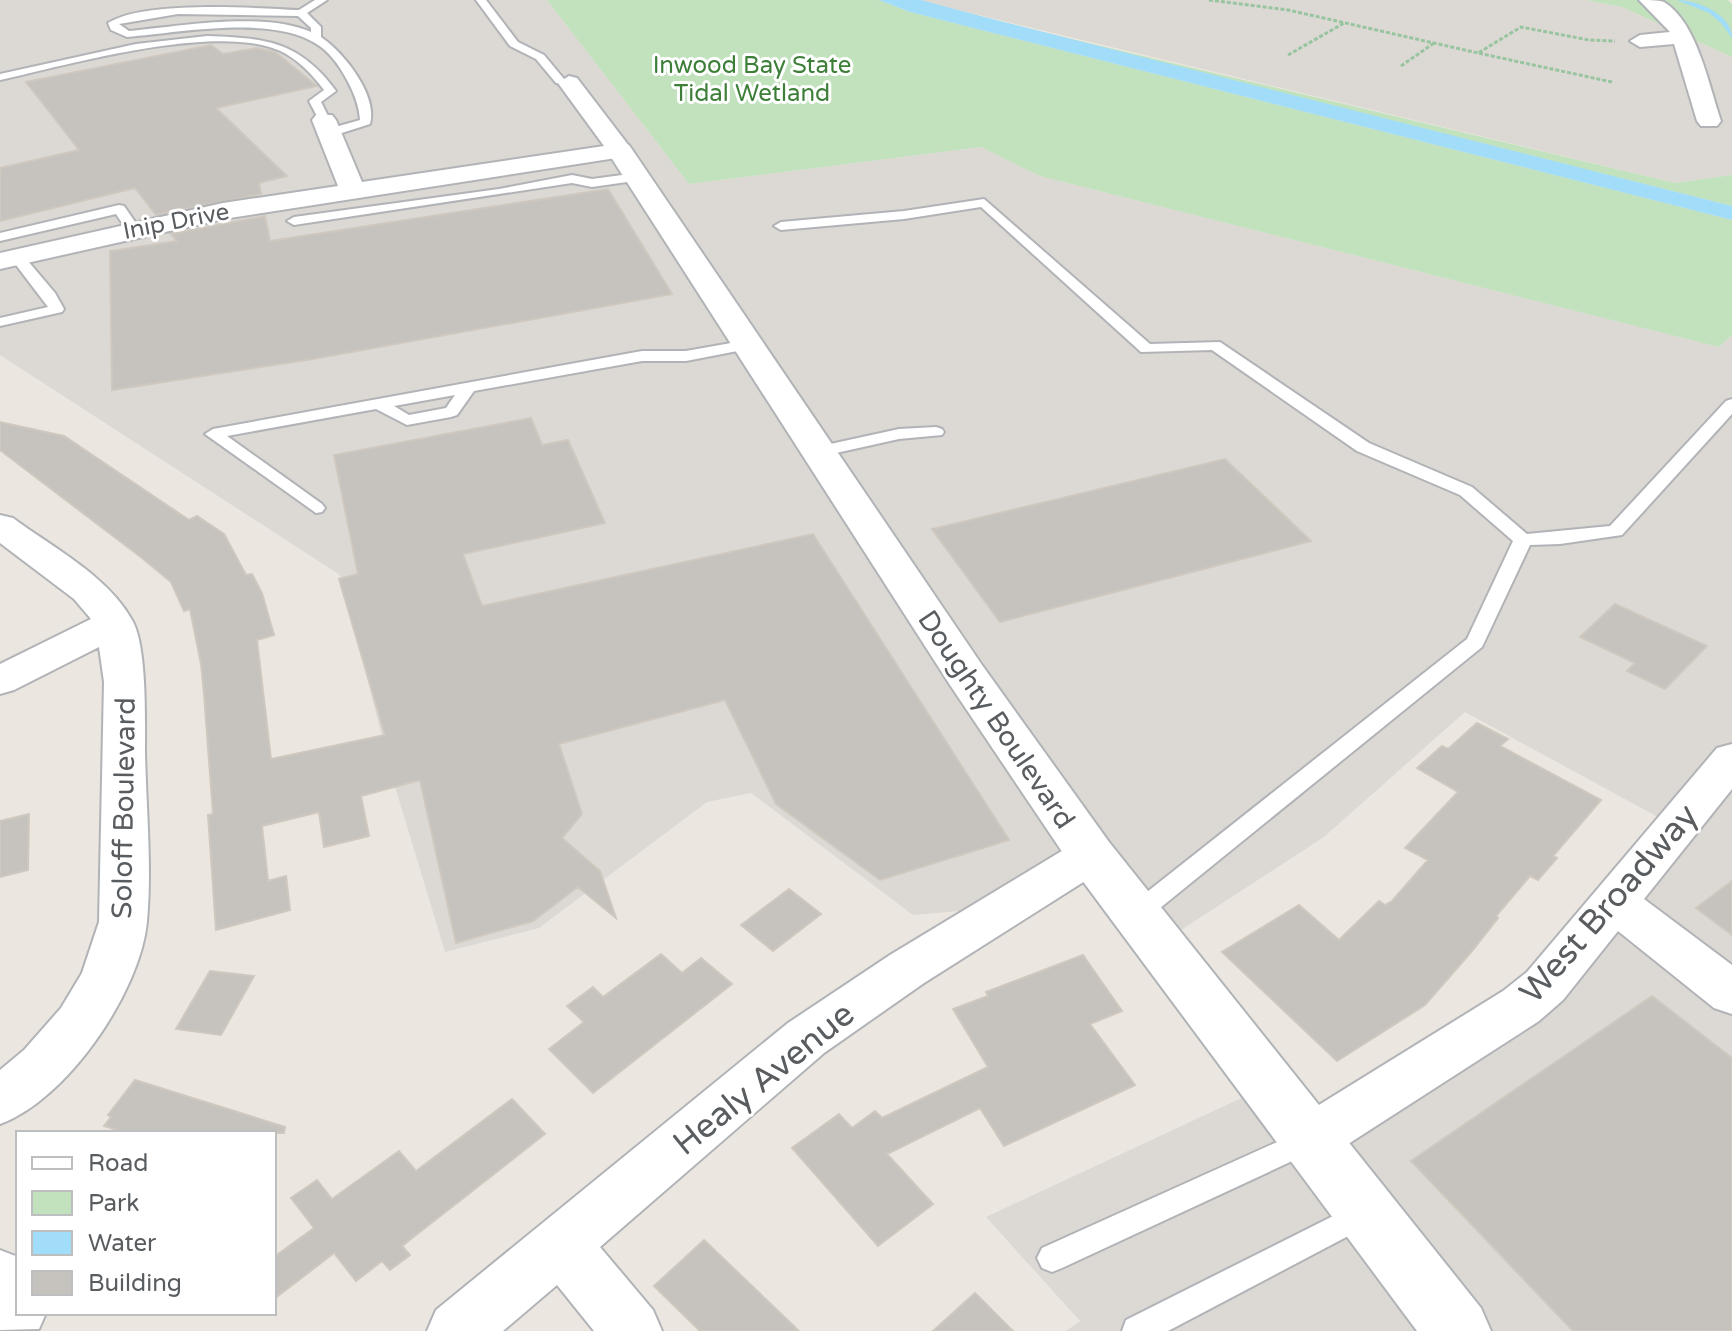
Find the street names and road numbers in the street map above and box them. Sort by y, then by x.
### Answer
street label: Inip Drive [120,197,232,246]
street label: Doughty Boulevard [910,604,1082,835]
street label: Soloff Boulevard [105,697,143,919]
street label: West Broadway [1511,796,1707,1012]
street label: Healy Avenue [665,994,863,1165]

